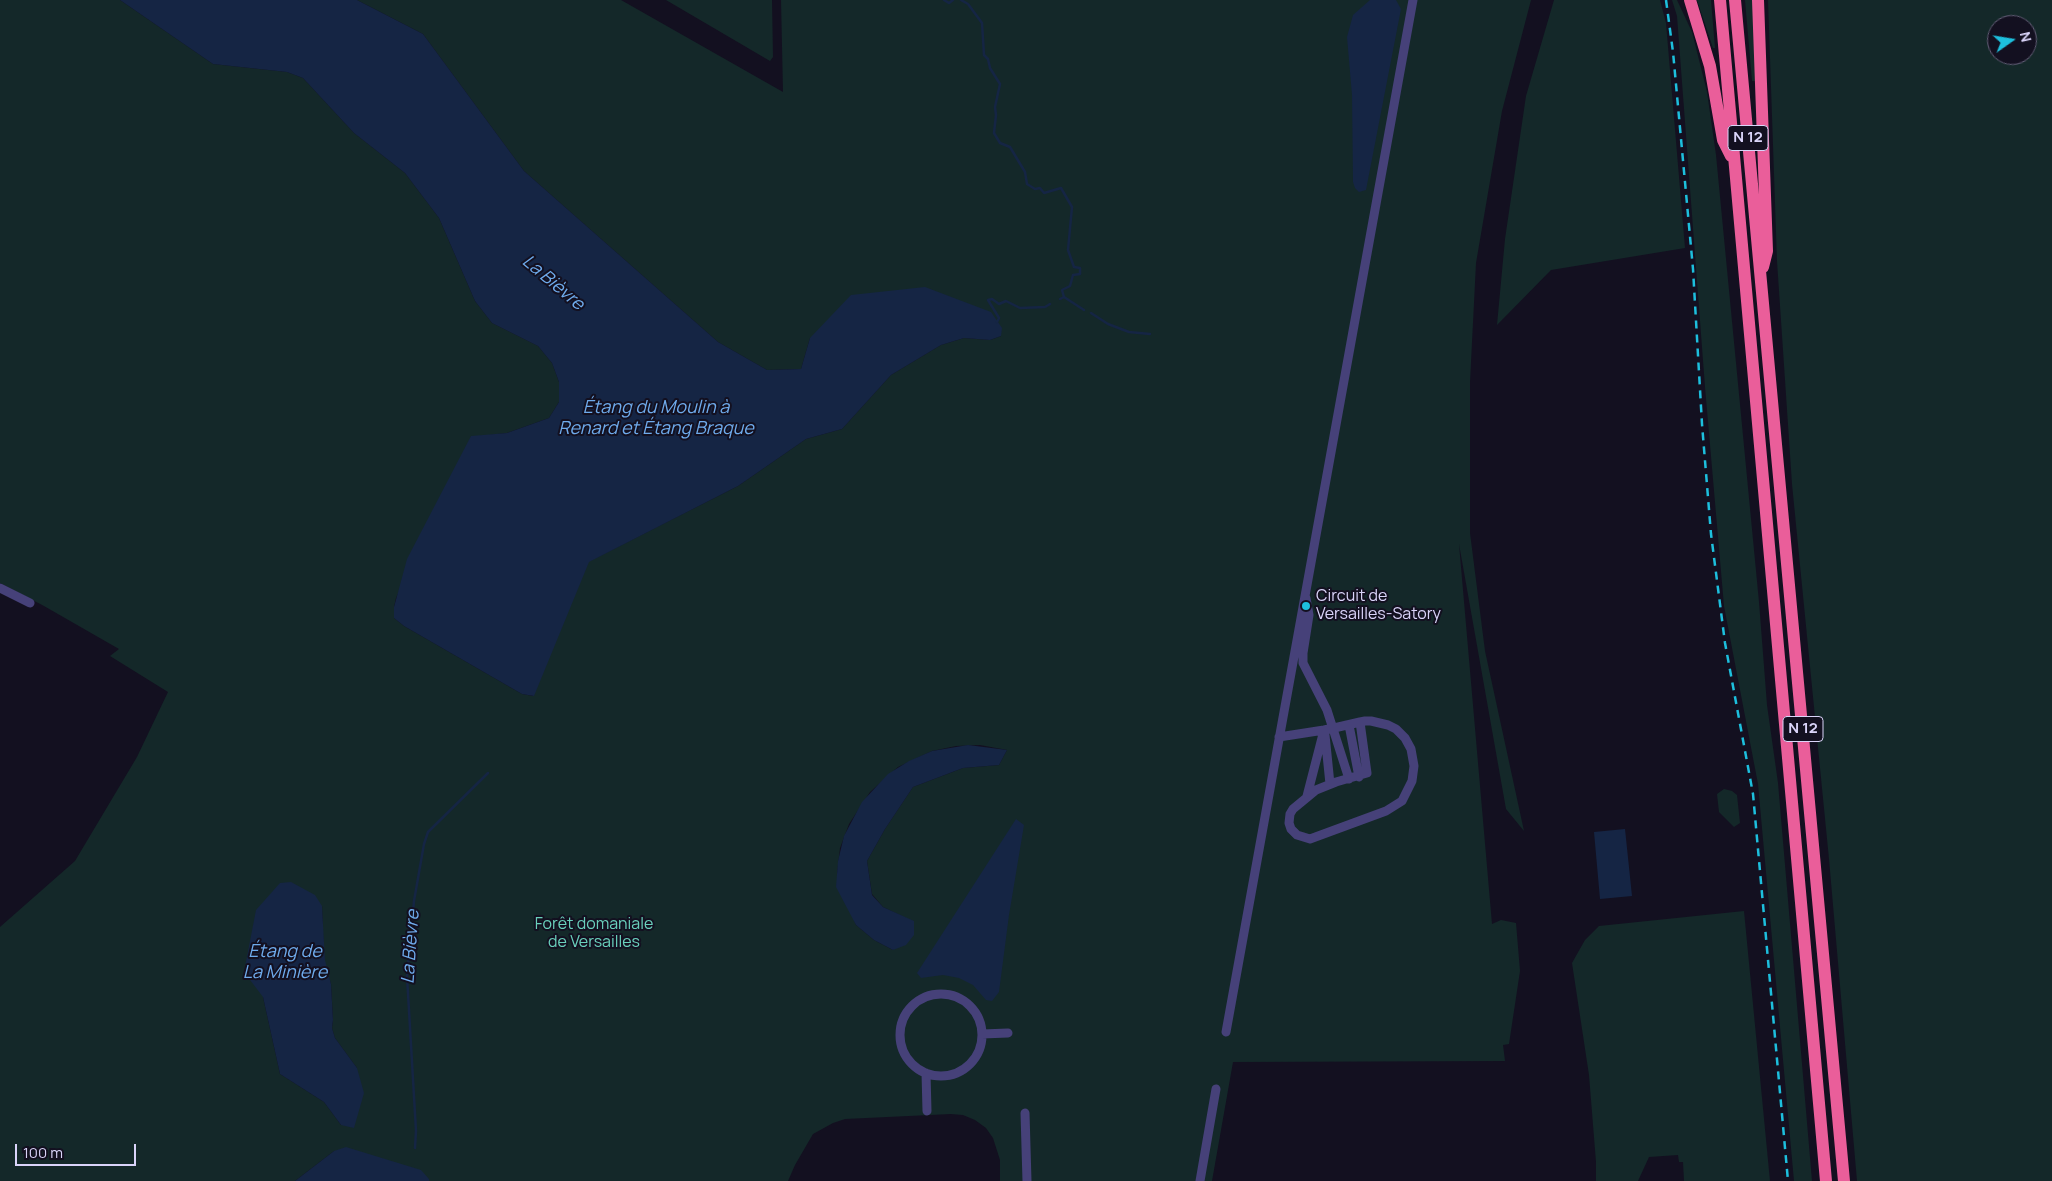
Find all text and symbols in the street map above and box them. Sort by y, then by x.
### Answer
north arrow [1987,15,2037,65]
text: N [2016,30,2037,44]
road number: N 12 [1728,126,1768,150]
water label: La Bièvre [518,251,588,315]
water label: Étang du Moulin à Renard et Étang Braque [558,397,754,439]
place label: Circuit de Versailles-Satory [1316,587,1441,625]
marker: Circuit de Versailles-Satory [1300,600,1312,612]
road number: N 12 [1783,716,1823,742]
water label: La Bièvre [398,909,424,985]
park label: Forêt domaniale de Versailles [535,915,653,953]
water label: Étang de La Minière [243,941,327,984]
scale bar [18,1134,139,1166]
text: 100 m [23,1142,63,1163]

